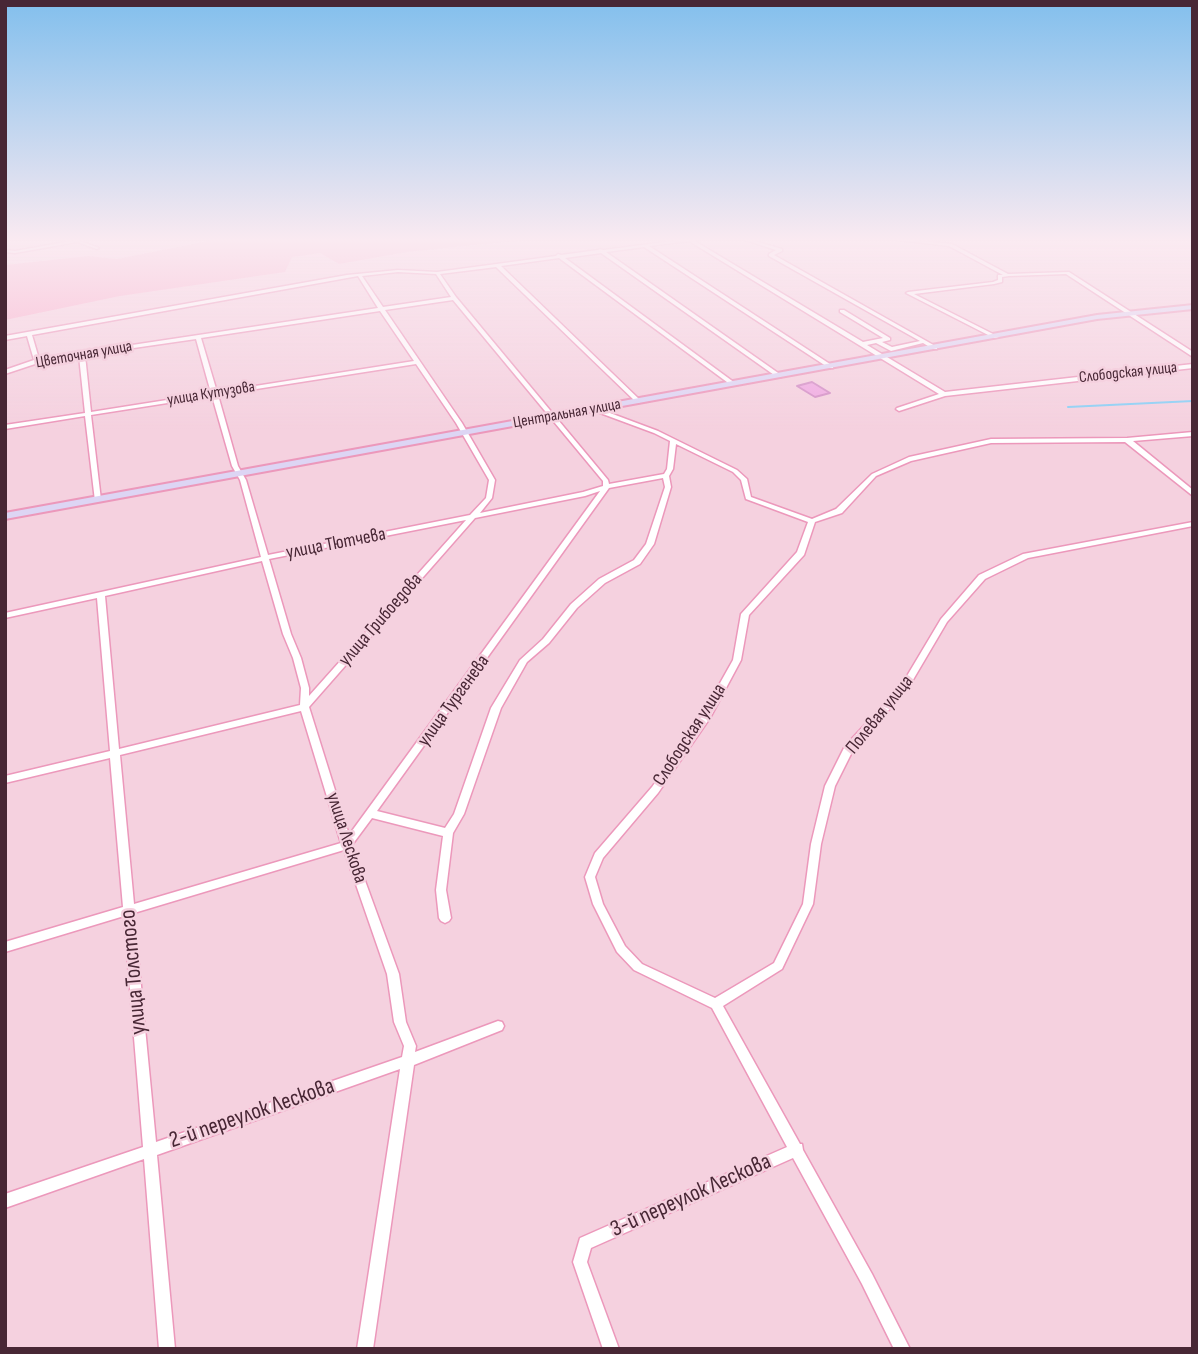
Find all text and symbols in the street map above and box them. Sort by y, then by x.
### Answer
street label: Цветочная улица [34,337,134,373]
street label: Слободская улица [1078,358,1178,388]
street label: улица Кутузова [166,378,256,410]
street label: Центральная улица [512,395,622,433]
street label: улица Тютчева [284,523,388,565]
street label: улица Грибоедова [334,569,428,671]
street label: улица Тургенева [413,651,495,751]
street label: Полевая улица [841,671,919,759]
street label: Слободская улица [649,680,731,790]
street label: улица Лескова [321,790,371,886]
street label: улица Толстого [115,908,153,1036]
street label: 2-й переулок Лескова [166,1073,338,1155]
street label: 3-й переулок Лескова [606,1148,776,1244]

